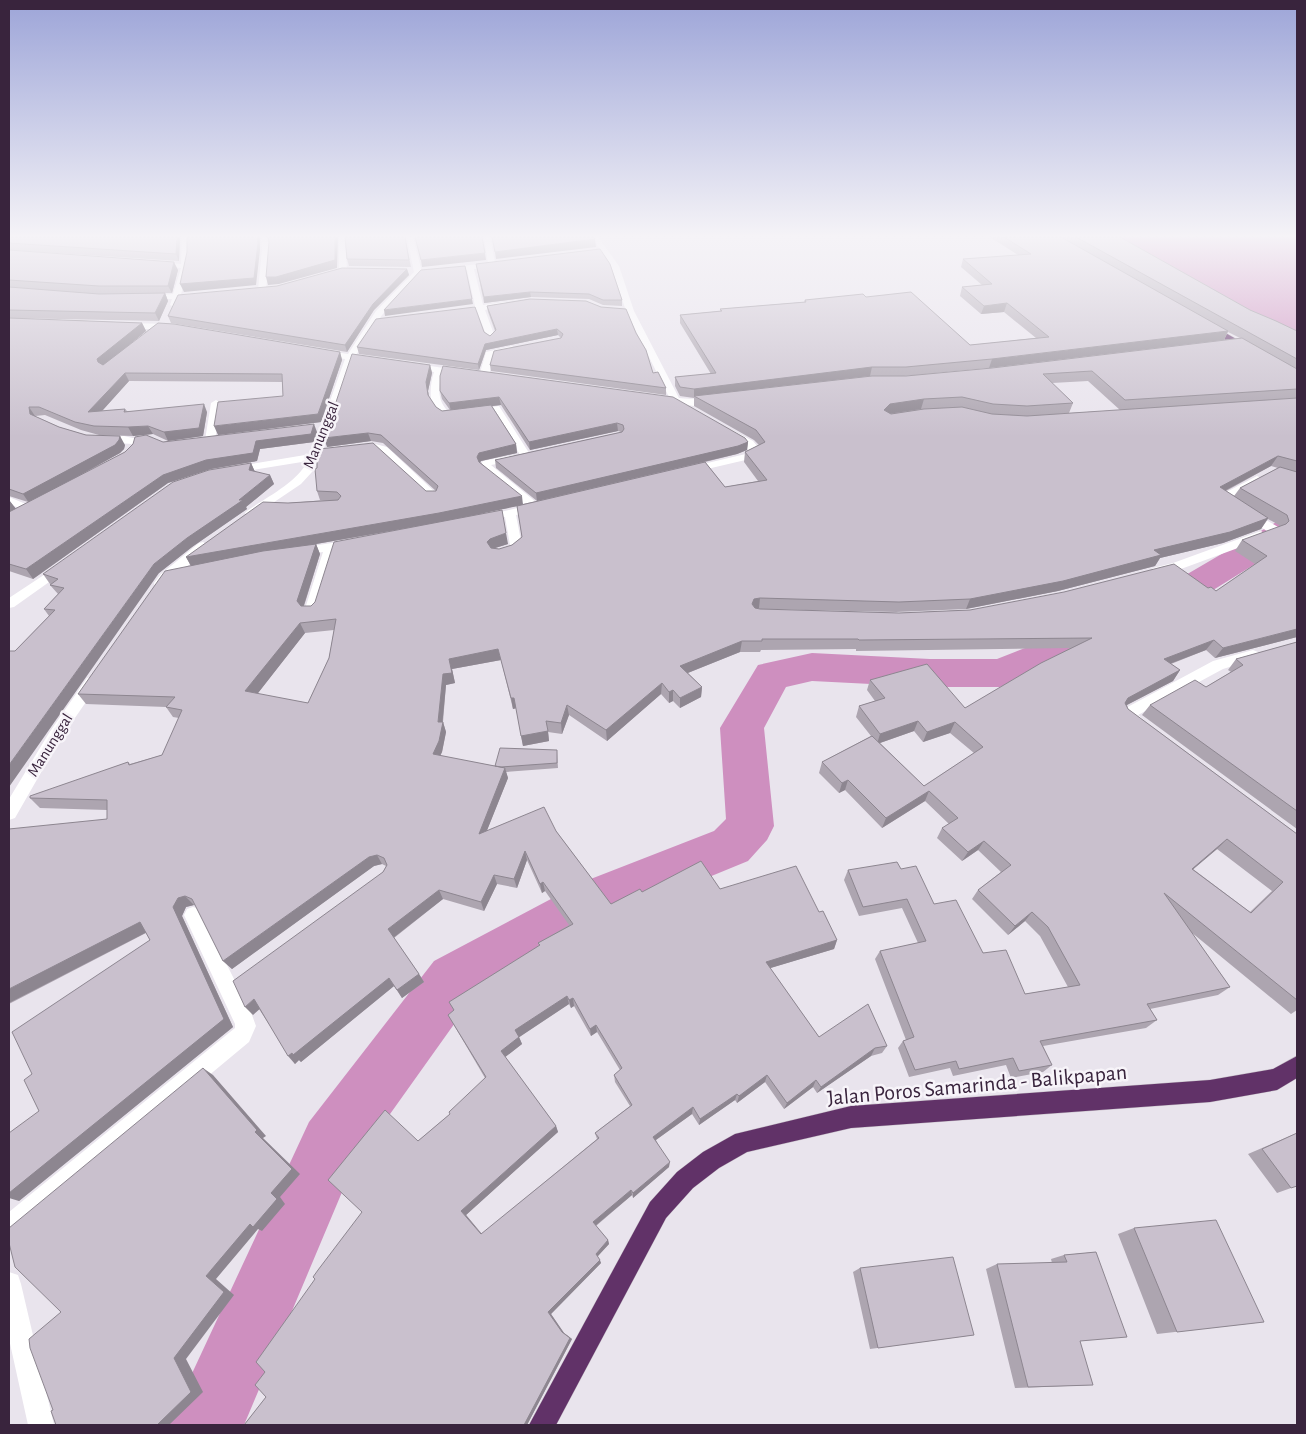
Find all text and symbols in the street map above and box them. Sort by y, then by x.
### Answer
street label: Manunggal [300,399,342,471]
street label: Manunggal [24,711,76,779]
street label: Jalan Poros Samarinda - Balikpapan [826,1061,1128,1109]

